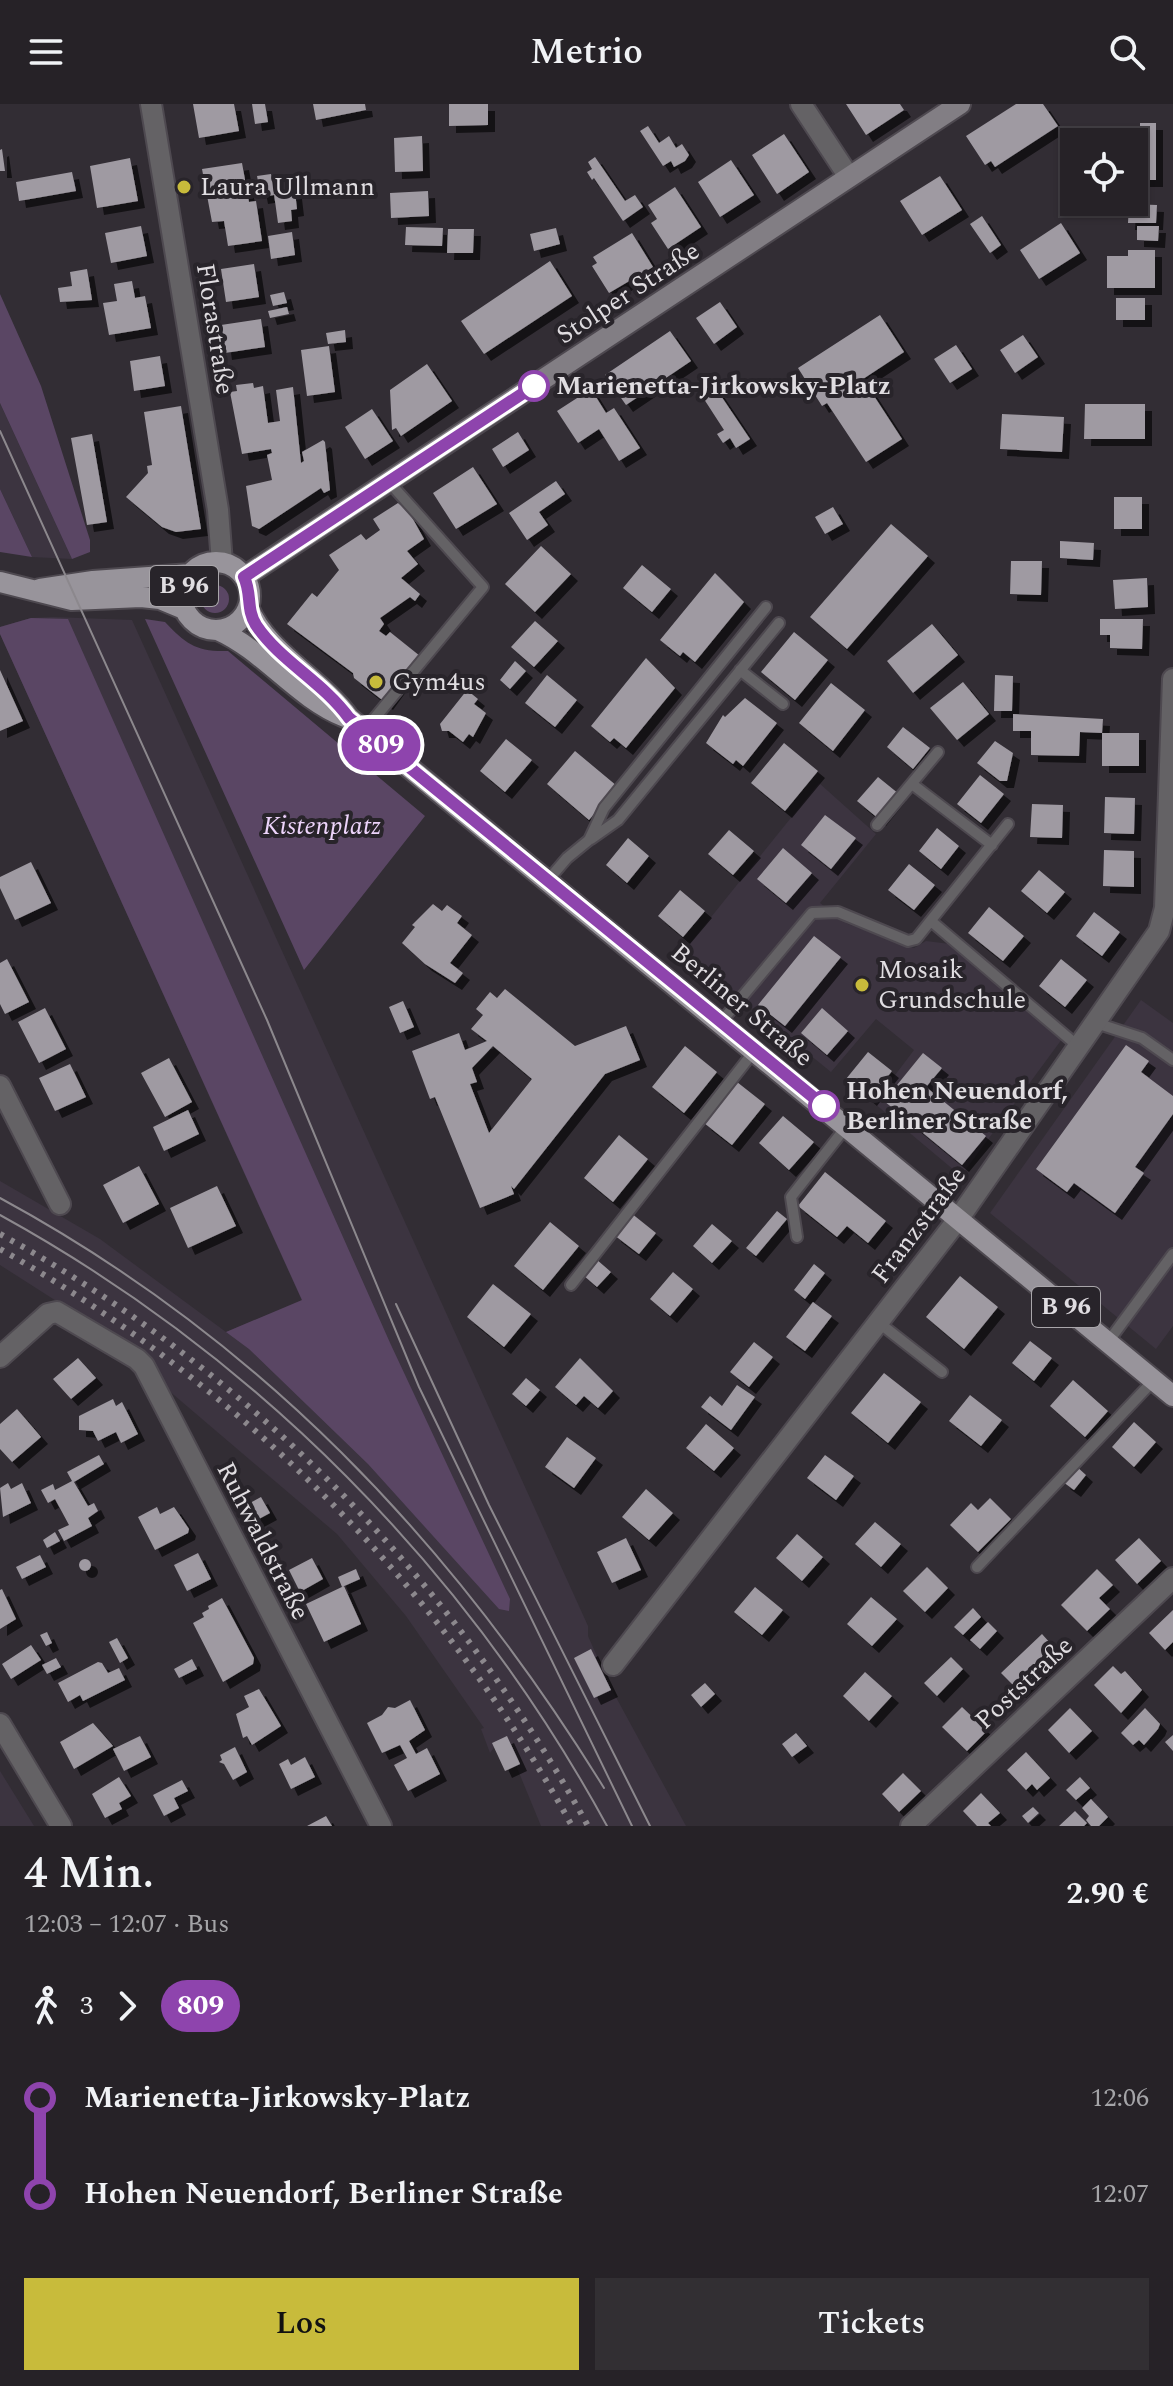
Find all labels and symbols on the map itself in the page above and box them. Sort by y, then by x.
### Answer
place label: Laura Ullmann [200,167,375,207]
marker: Laura Ullmann [175,178,193,196]
street label: Stolper Straße [548,231,708,355]
street label: Florastraße [185,260,245,398]
place label: Marienetta-Jirkowsky-Platz [556,366,891,406]
marker: Marienetta-Jirkowsky-Platz [519,371,549,401]
road number: B 96 [150,566,218,606]
place label: Gym4us [392,662,486,702]
marker: Gym4us [367,673,385,691]
line badge: 809 [335,719,427,771]
park label: Kistenplatz [263,806,381,846]
street label: Berliner Straße [662,933,822,1077]
place label: Mosaik Grundschule [878,950,1026,1020]
marker: Mosaik Grundschule [853,976,871,994]
place label: Hohen Neuendorf, Berliner Straße [846,1071,1068,1141]
marker: Hohen Neuendorf, Berliner Straße [809,1091,839,1121]
street label: Franzstraße [861,1158,977,1292]
road number: B 96 [1032,1287,1100,1327]
street label: Ruhwaldstraße [206,1455,320,1627]
street label: Poststraße [966,1627,1082,1739]

